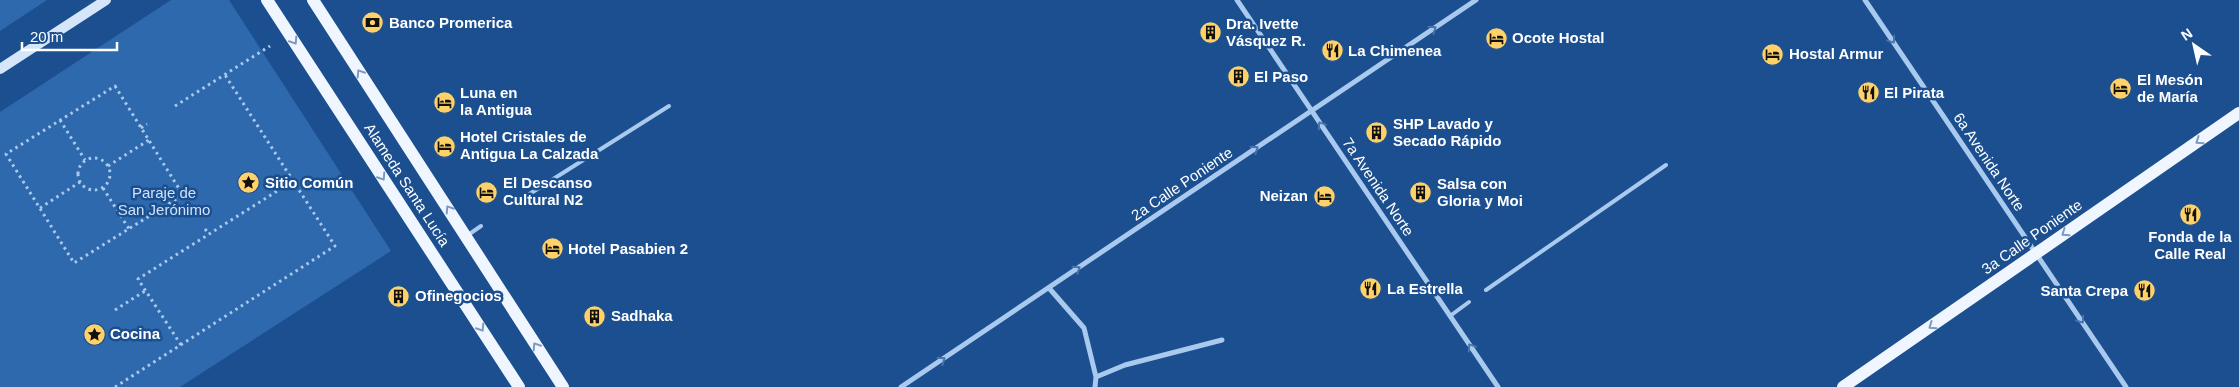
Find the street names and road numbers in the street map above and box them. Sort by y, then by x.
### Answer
street label: 6a Avenida Norte [1950,109,2029,214]
street label: Alameda Santa Lucía [361,120,454,250]
street label: 7a Avenida Norte [1339,134,1418,239]
street label: 2a Calle Poniente [1128,143,1236,224]
street label: 3a Calle Poniente [1978,196,2085,278]

